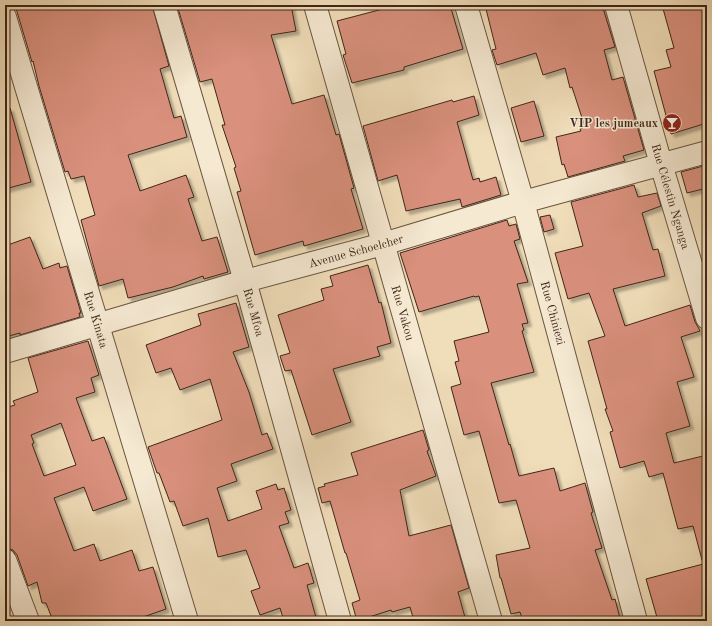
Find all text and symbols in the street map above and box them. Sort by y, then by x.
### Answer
bar icon: VIP les jumeaux [661,112,683,134]
place label: VIP les jumeaux [569,118,658,130]
street label: Rue Célestin Nganga [649,142,691,251]
street label: Avenue Schoelcher [307,233,405,271]
street label: Rue Chiniezi [538,280,566,346]
street label: Rue Vakou [388,284,416,342]
street label: Rue Mfoa [240,287,265,338]
street label: Rue Kinata [81,290,109,350]

